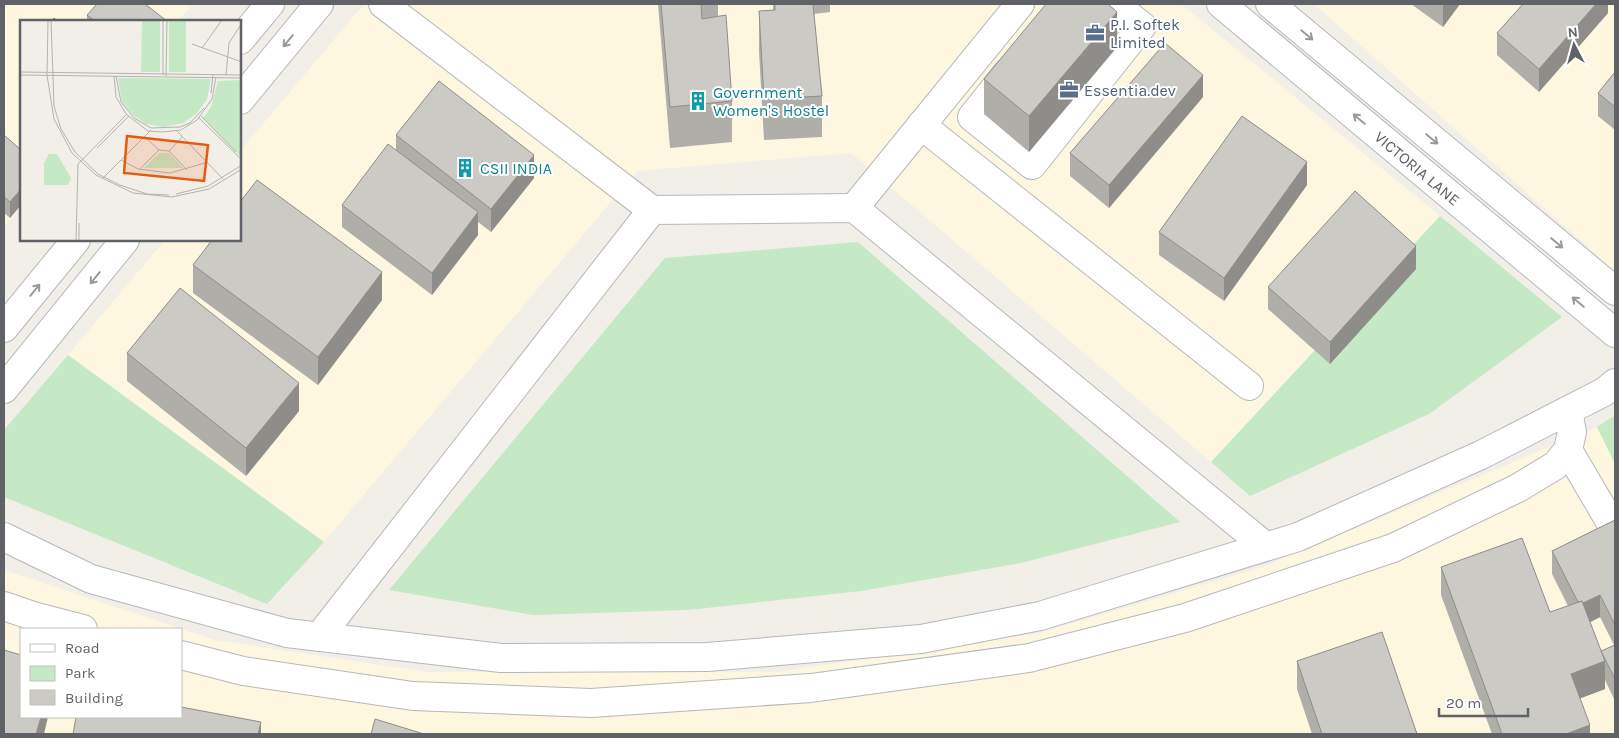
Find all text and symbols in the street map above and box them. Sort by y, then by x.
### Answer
place label: P.I. Softek Limited [1110,15,1180,52]
inset map [20,20,241,241]
north arrow [1549,20,1599,70]
office icon: P.I. Softek Limited [1084,22,1106,44]
text: N [1567,24,1579,42]
one-way arrow [1301,29,1314,40]
one-way arrow [282,35,294,48]
office icon: Essentia.dev [1058,79,1080,101]
place label: Essentia.dev [1084,81,1176,100]
place label: Government Women's Hostel [713,83,829,120]
building icon: Government Women's Hostel [687,90,709,112]
one-way arrow [1353,114,1366,125]
street label: VICTORIA LANE [1371,127,1464,209]
one-way arrow [1426,133,1439,144]
building icon: CSII INDIA [454,157,476,179]
place label: CSII INDIA [480,159,552,178]
one-way arrow [1551,237,1564,248]
one-way arrow [89,271,100,284]
one-way arrow [29,284,40,297]
one-way arrow [1572,296,1585,307]
legend [20,628,182,718]
text: Road [65,639,100,657]
text: Park [65,664,95,682]
scale bar [1439,686,1528,718]
text: Building [65,689,123,707]
text: 20 m [1446,694,1481,712]

